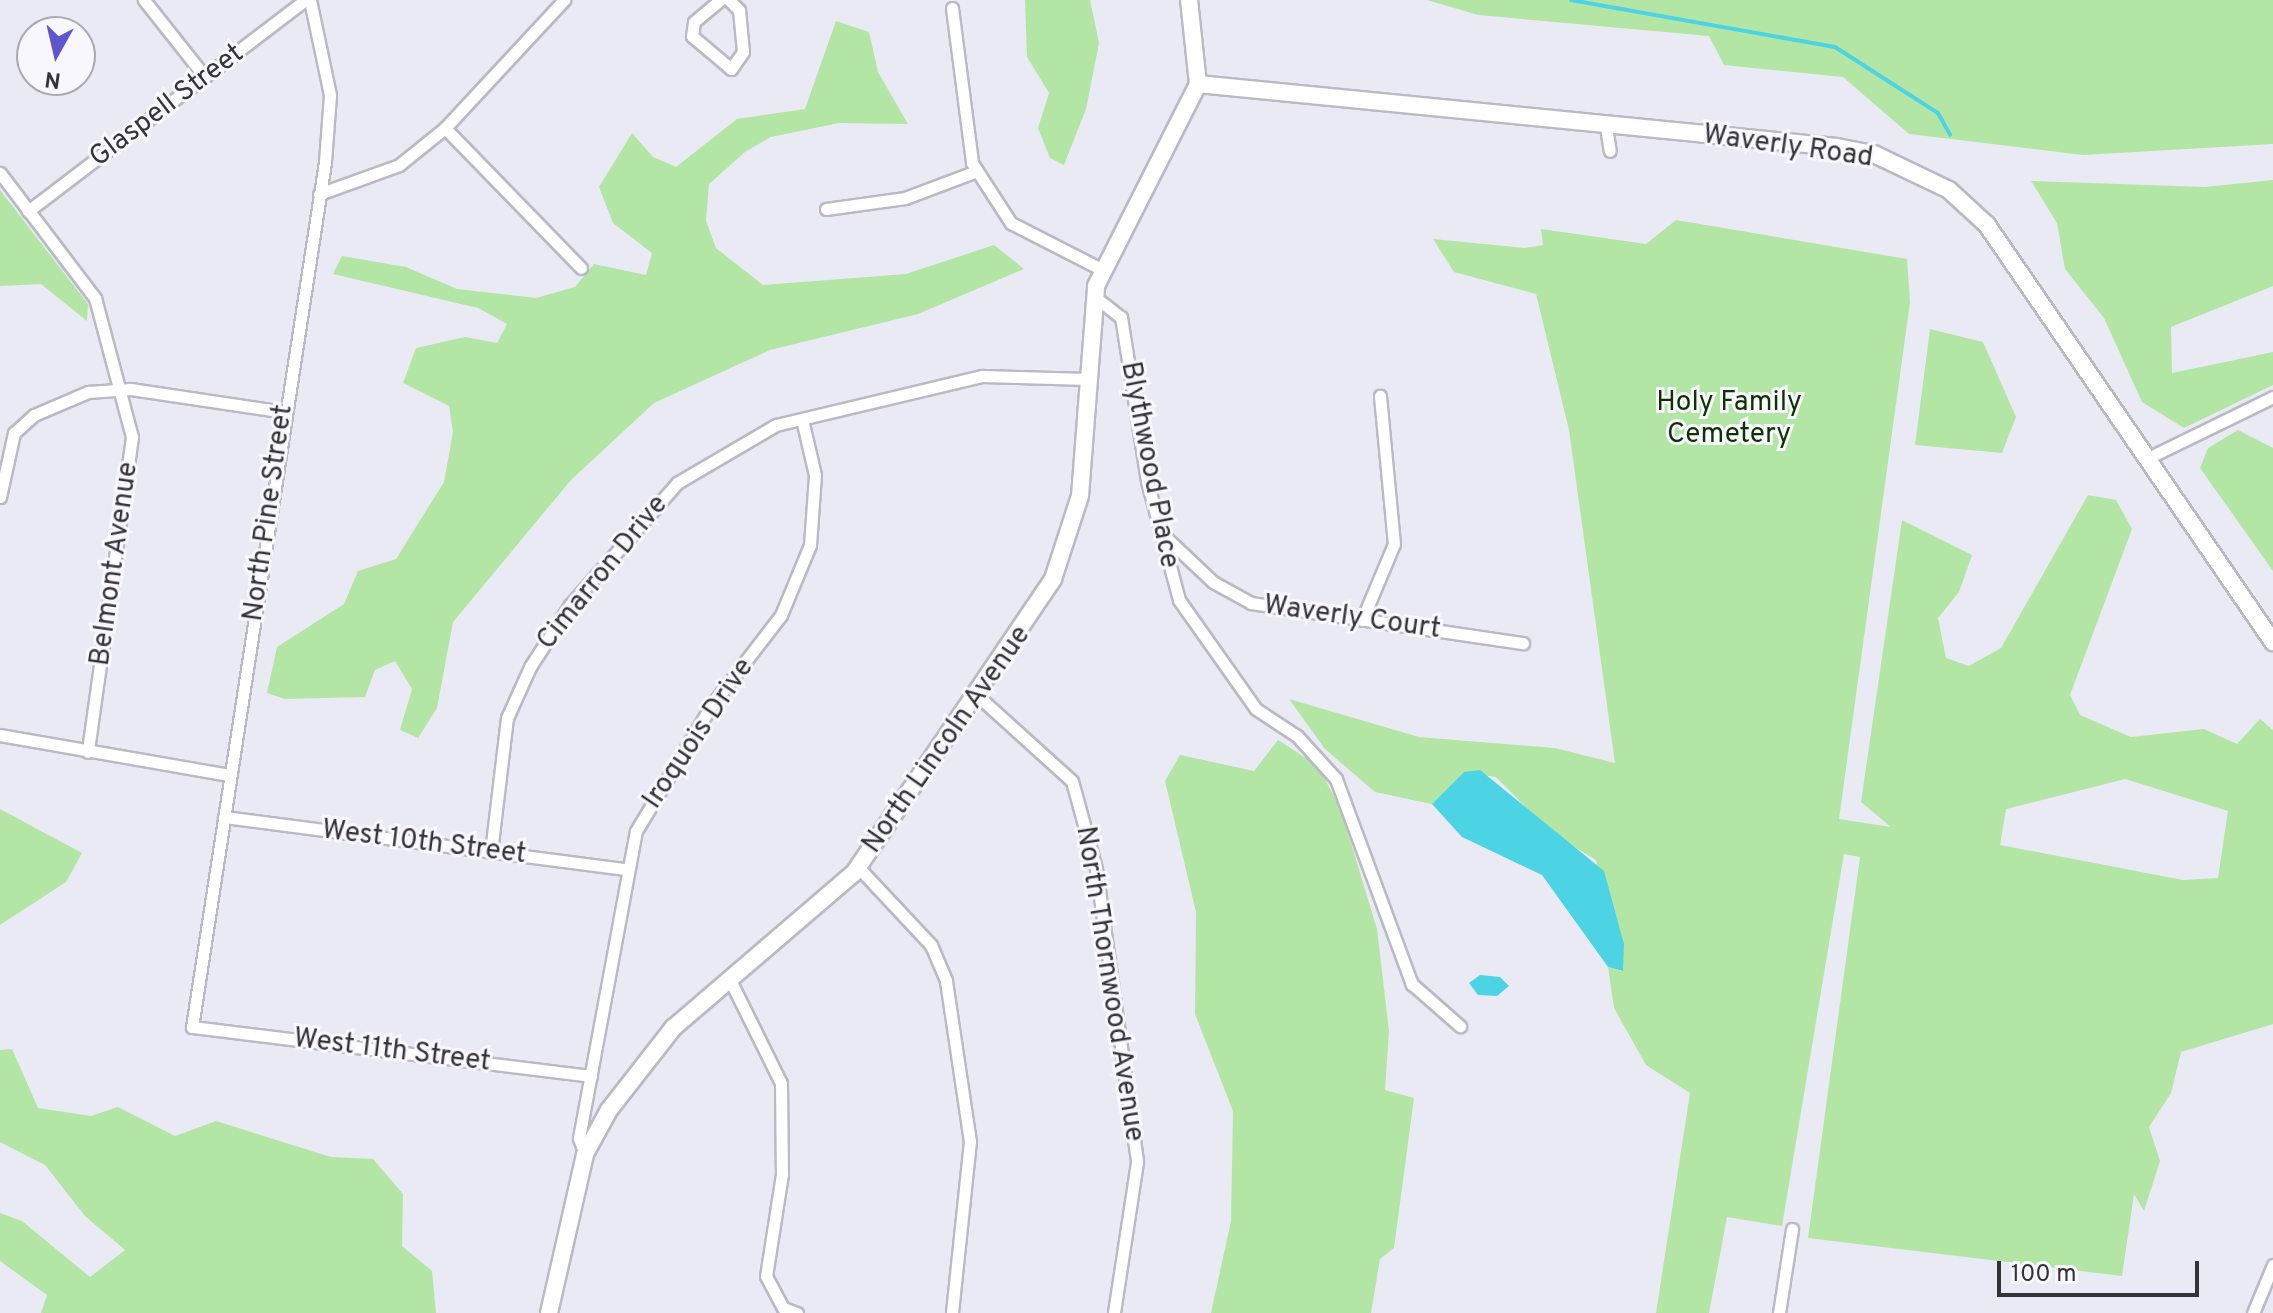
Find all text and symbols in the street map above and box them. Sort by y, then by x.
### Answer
north arrow [16,16,96,96]
street label: Glaspell Street [83,37,251,175]
text: N [43,64,63,93]
street label: Waverly Road [1701,118,1875,176]
street label: Blythwood Place [1112,359,1186,571]
park label: Holy Family Cemetery [1656,386,1802,452]
street label: North Pine Street [237,402,301,624]
street label: Belmont Avenue [84,459,146,669]
street label: Cimarron Drive [530,489,676,657]
street label: Waverly Court [1261,589,1443,647]
street label: North Lincoln Avenue [855,619,1039,861]
street label: Iroquois Drive [636,652,762,816]
street label: West 10th Street [320,814,528,872]
street label: North Thornwood Avenue [1067,823,1151,1145]
street label: West 11th Street [292,1022,492,1080]
scale bar [2001,1245,2203,1295]
text: 100 m [2011,1260,2077,1290]

